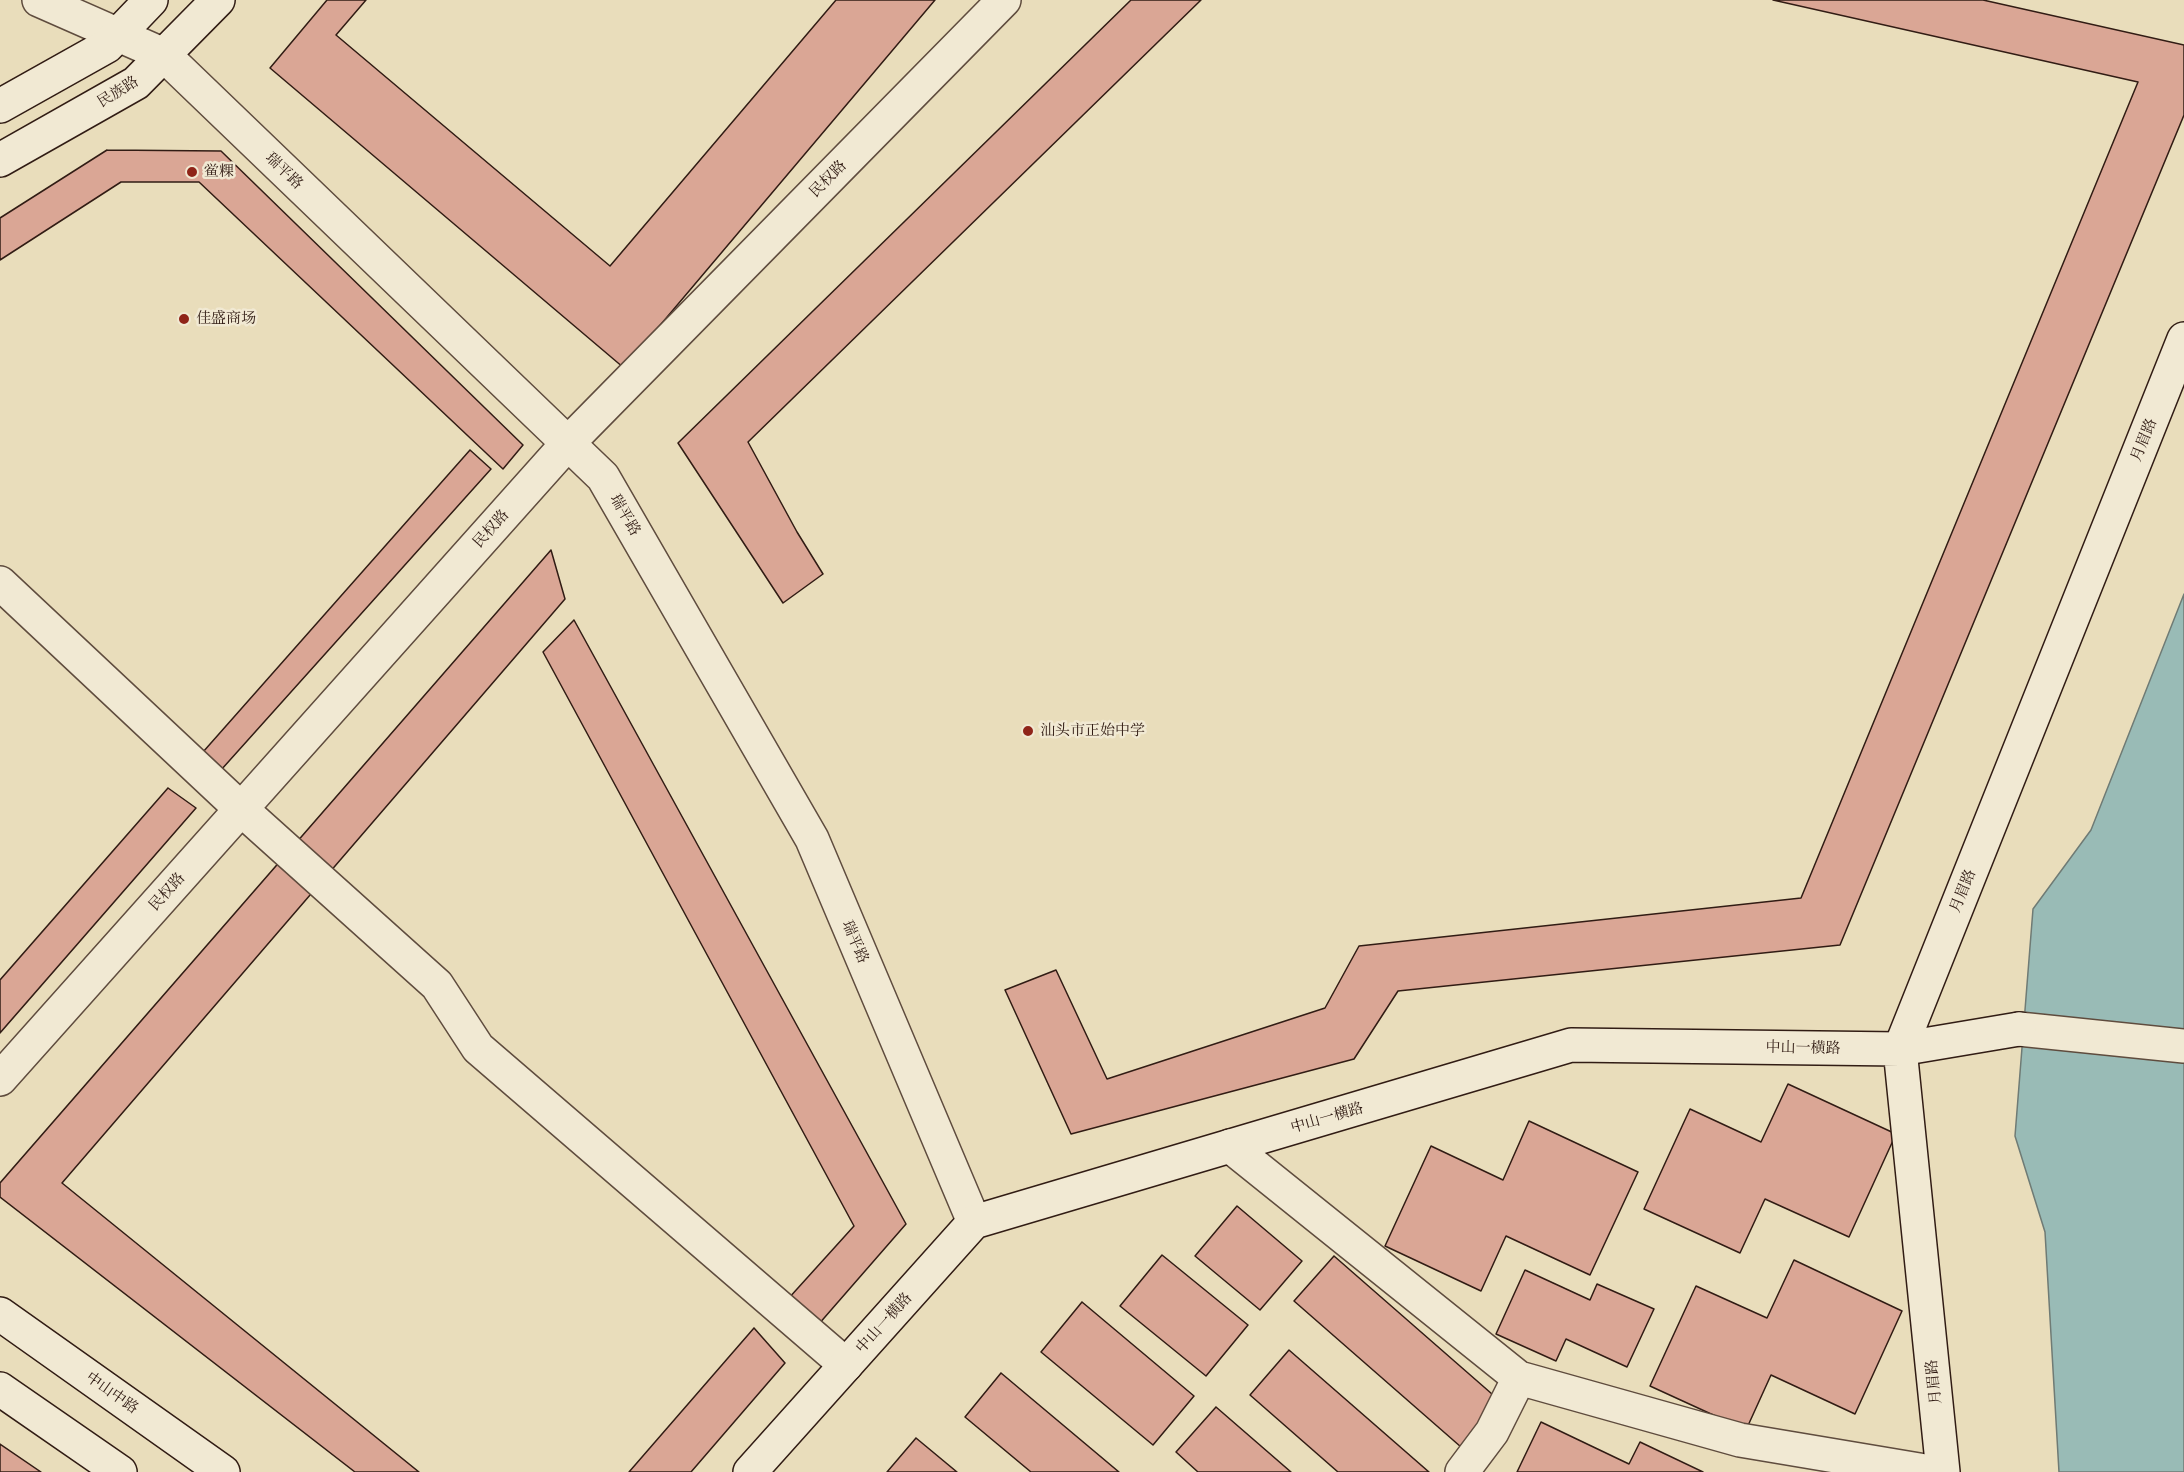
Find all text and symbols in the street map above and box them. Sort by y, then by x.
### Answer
street label: 民族路 [94,72,142,112]
street label: 瑞平路 [262,149,306,193]
street label: 民权路 [806,157,850,201]
place label: 鲎粿 [204,163,234,181]
marker: 鲎粿 [185,165,199,179]
place label: 佳盛商场 [196,310,256,328]
marker: 佳盛商场 [177,312,191,326]
street label: 月眉路 [2127,416,2161,464]
street label: 瑞平路 [606,491,644,539]
street label: 民权路 [469,506,513,552]
place label: 汕头市正始中学 [1040,722,1145,740]
marker: 汕头市正始中学 [1021,724,1035,738]
street label: 月眉路 [1946,867,1980,915]
street label: 民权路 [145,869,189,915]
street label: 瑞平路 [838,918,872,966]
street label: 中山一横路 [1765,1038,1841,1058]
street label: 中山一横路 [1288,1099,1366,1137]
street label: 中山一横路 [852,1289,916,1357]
street label: 月眉路 [1923,1359,1945,1405]
street label: 中山中路 [82,1368,142,1418]

